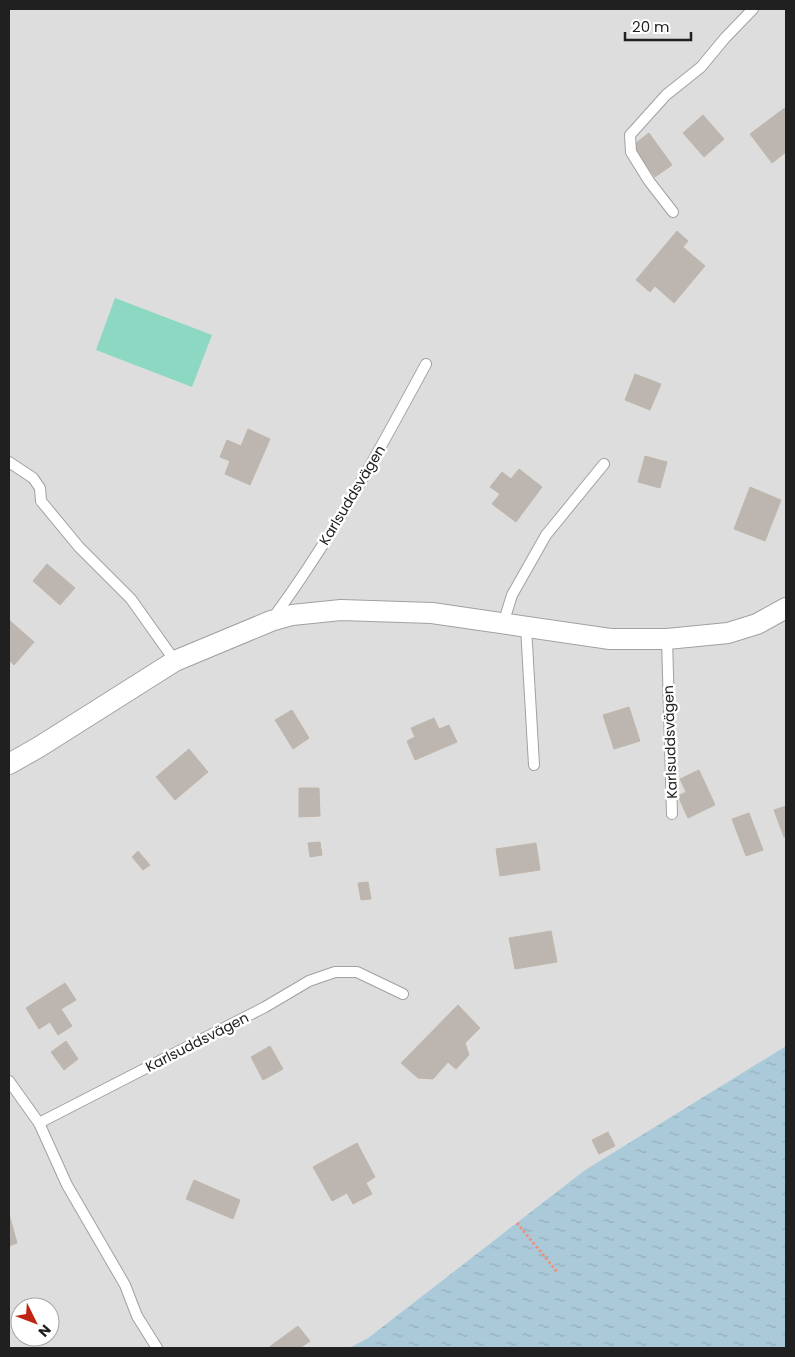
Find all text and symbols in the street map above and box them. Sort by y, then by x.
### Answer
scale bar [625,10,691,42]
text: 20 m [632,16,670,37]
street label: Karlsuddsvägen [314,441,390,549]
street label: Karlsuddsvägen [658,685,682,799]
street label: Karlsuddsvägen [142,1007,252,1077]
north arrow [10,1297,60,1347]
text: N [34,1320,56,1341]

